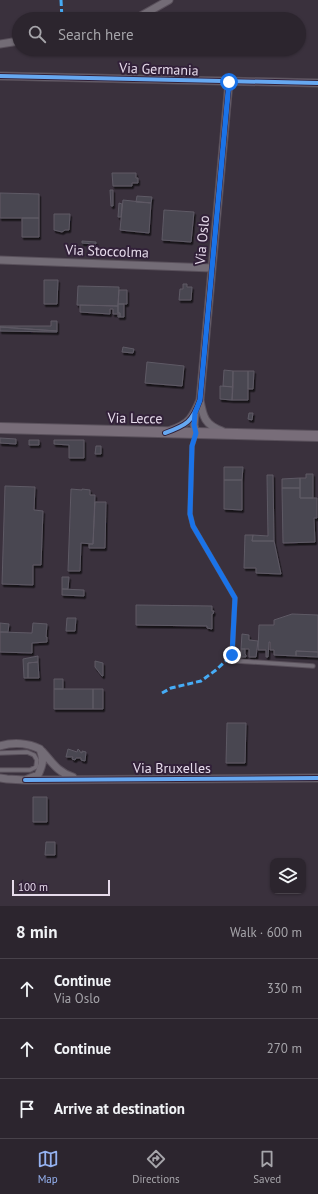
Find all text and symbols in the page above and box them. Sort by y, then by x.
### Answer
search box [12,12,306,56]
icon: search [26,23,48,45]
text: Search here [58,25,134,44]
street label: Via Germania [118,59,199,79]
route start [220,73,238,91]
street label: Via Oslo [191,215,213,266]
street label: Via Stoccolma [64,241,149,261]
street label: Via Lecce [106,409,163,427]
route end [223,646,241,664]
street label: Via Bruxelles [132,759,211,777]
map controls [270,858,306,894]
button: layers [270,858,306,894]
scale bar [12,878,110,897]
text: 100 m [18,880,48,894]
text: 8 min [16,921,57,943]
text: Walk · 600 m [230,924,302,941]
text: Continue [54,971,111,990]
icon: ahead [16,978,38,1000]
text: 330 m [267,980,302,997]
text: Via Oslo [54,990,100,1007]
icon: ahead [16,1038,38,1060]
text: Continue [54,1039,111,1058]
text: 270 m [267,1040,302,1057]
icon: arrive [16,1098,38,1120]
text: Arrive at destination [54,1099,185,1118]
tab: Map [37,1148,59,1186]
tab: Directions [132,1148,180,1186]
tab: Saved [253,1148,281,1186]

